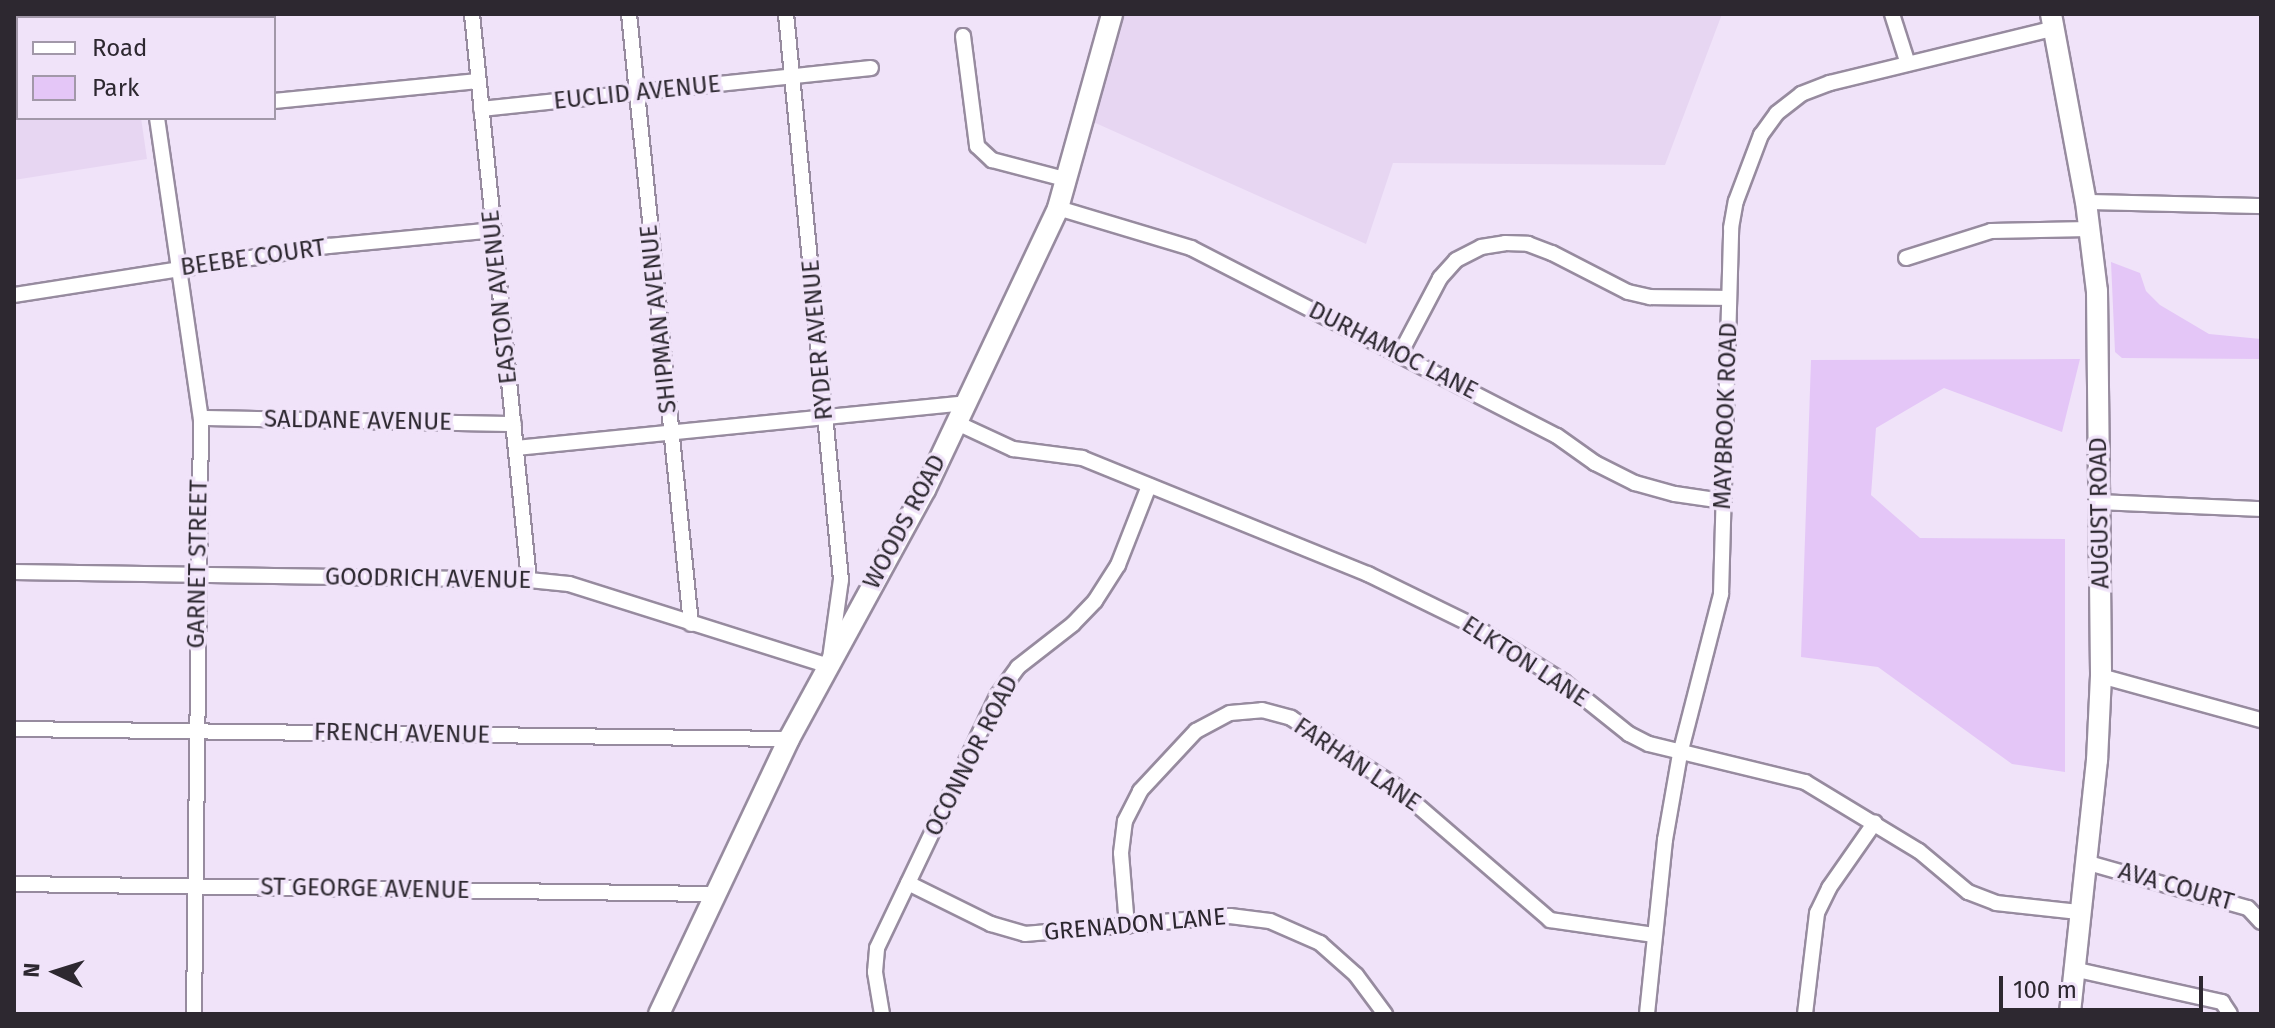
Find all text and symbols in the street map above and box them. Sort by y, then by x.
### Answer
legend [16,16,276,120]
text: Road [92,34,147,62]
street label: EUCLID AVENUE [552,70,722,116]
text: Park [92,74,139,102]
street label: EASTON AVENUE [477,209,523,385]
street label: SHIPMAN AVENUE [635,223,683,415]
street label: BEEBE COURT [179,234,327,282]
street label: RYDER AVENUE [797,259,839,421]
street label: DURHAMOC LANE [1304,296,1482,406]
street label: MAYBROOK ROAD [1708,322,1744,510]
street label: SALDANE AVENUE [264,405,452,437]
street label: AUGUST ROAD [2084,437,2116,589]
street label: WOODS ROAD [858,450,952,594]
street label: GARNET STREET [182,479,214,649]
street label: GOODRICH AVENUE [325,563,531,595]
street label: ELKTON LANE [1456,610,1594,714]
street label: OCONNOR ROAD [919,671,1025,841]
street label: FARHAN LANE [1288,712,1426,818]
street label: FRENCH AVENUE [314,718,490,750]
street label: AVA COURT [2115,857,2237,917]
street label: ST GEORGE AVENUE [260,873,470,905]
street label: GRENADON LANE [1043,903,1227,947]
north arrow [16,932,96,1012]
scale bar [2003,960,2207,1010]
text: N [18,962,46,979]
text: 100 m [2013,976,2077,1004]

